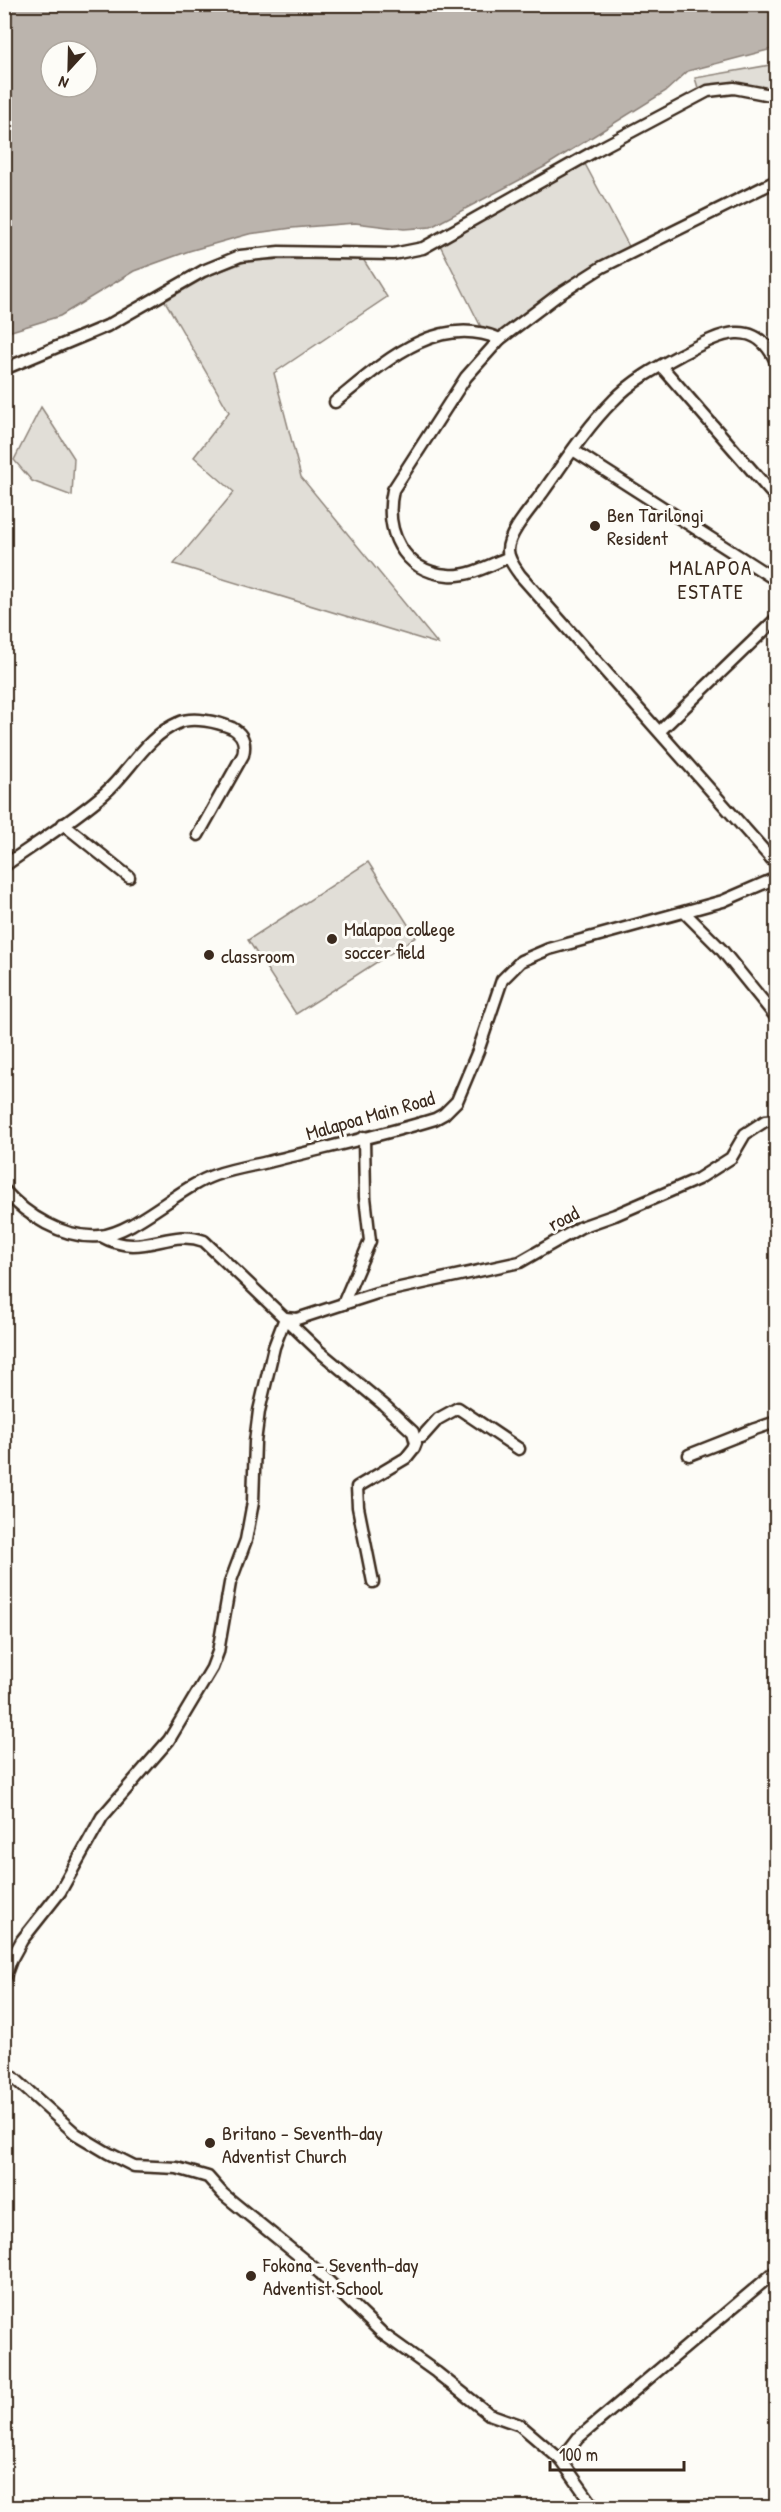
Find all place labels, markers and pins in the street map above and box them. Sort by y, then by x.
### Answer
place label: Ben Tarilongi Resident [607,501,704,551]
marker: Ben Tarilongi Resident [588,519,602,533]
place label: Malapoa college soccer field [344,915,455,965]
marker: Malapoa college soccer field [325,932,339,946]
place label: classroom [221,942,295,969]
marker: classroom [202,948,216,962]
place label: Britano - Seventh-day Adventist Church [222,2119,383,2169]
marker: Britano - Seventh-day Adventist Church [203,2136,217,2150]
place label: Fokona - Seventh-day Adventist School [262,2251,419,2301]
marker: Fokona - Seventh-day Adventist School [244,2269,258,2283]

